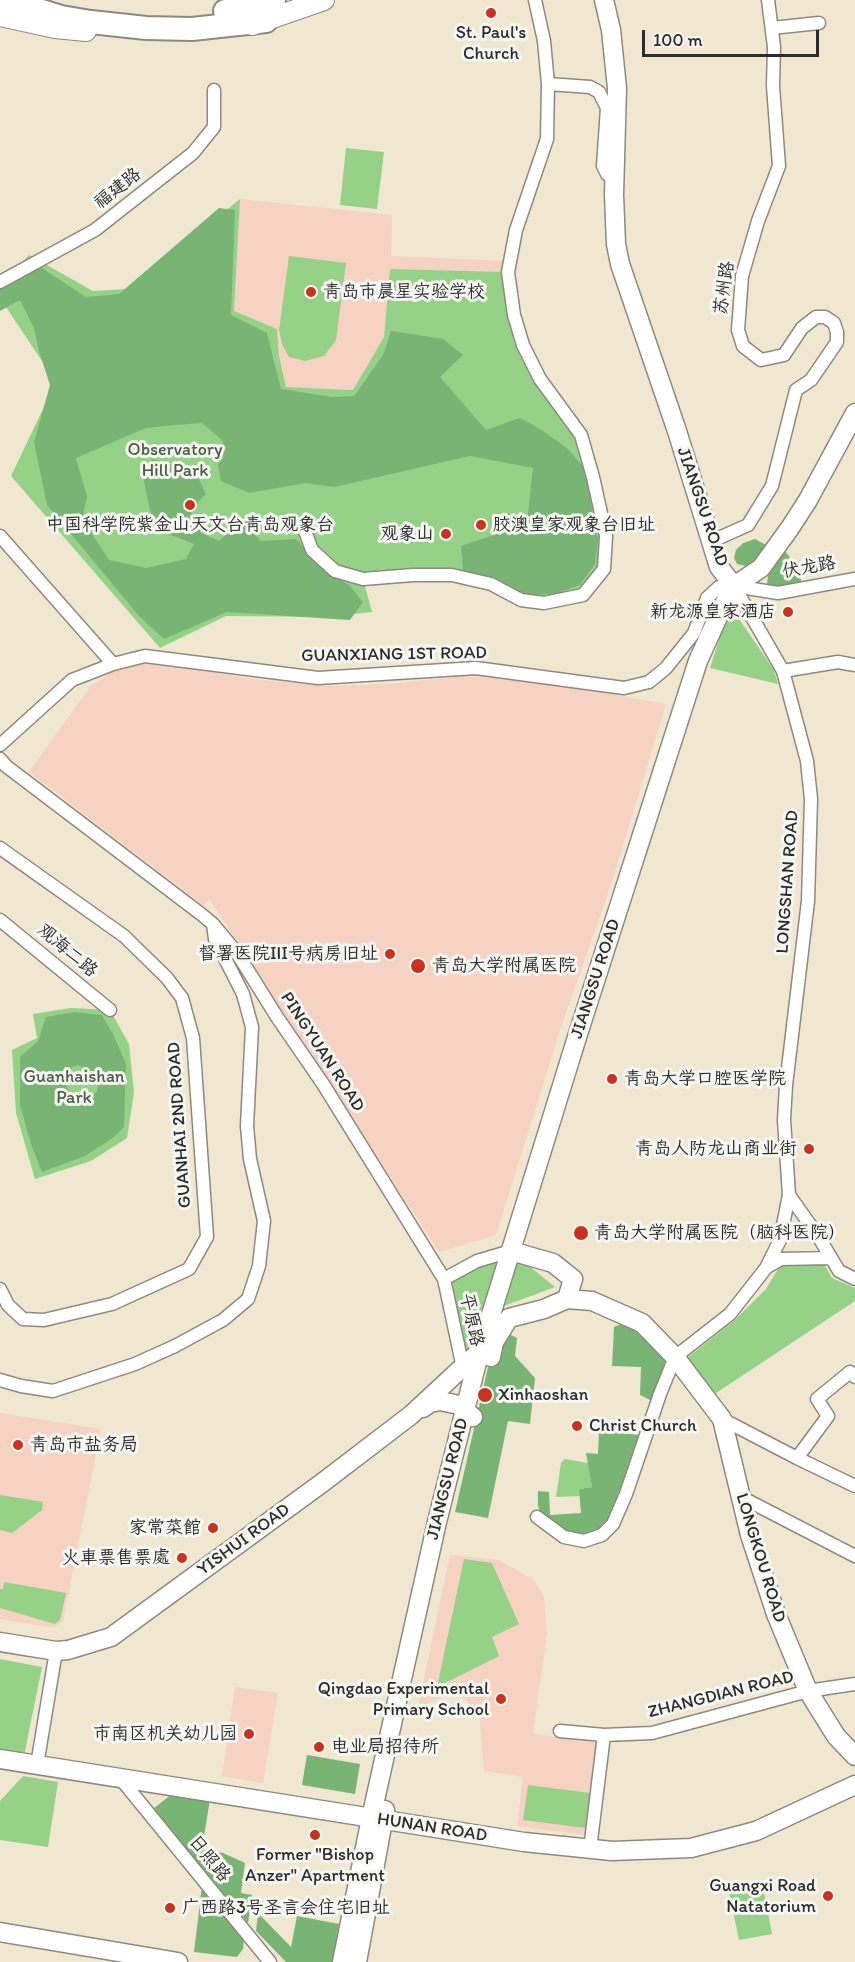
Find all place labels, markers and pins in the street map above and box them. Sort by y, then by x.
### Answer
marker: St. Paul's Church [484,6,498,20]
place label: St. Paul's Church [456,22,526,64]
place label: 青岛市晨星实验学校 [323,281,485,303]
marker: 青岛市晨星实验学校 [304,285,318,299]
marker: 中国科学院紫金山天文台青岛观象台 [183,498,197,512]
place label: 中国科学院紫金山天文台青岛观象台 [46,514,334,536]
place label: 胶澳皇家观象台旧址 [493,514,655,536]
marker: 胶澳皇家观象台旧址 [474,518,488,532]
place label: 观象山 [380,523,434,545]
marker: 观象山 [439,527,453,541]
place label: 新龙源皇家酒店 [650,601,776,623]
marker: 新龙源皇家酒店 [781,605,795,619]
place label: 督署医院III号病房旧址 [198,943,378,965]
marker: 督署医院III号病房旧址 [383,947,397,961]
place label: 青岛大学附属医院 [432,955,576,977]
marker: 青岛大学附属医院 [409,957,427,975]
place label: 青岛大学口腔医学院 [624,1068,786,1090]
marker: 青岛大学口腔医学院 [605,1072,619,1086]
place label: 青岛人防龙山商业街 [635,1138,797,1160]
marker: 青岛人防龙山商业街 [802,1142,816,1156]
place label: 青岛大学附属医院（脑科医院） [594,1222,846,1244]
marker: 青岛大学附属医院（脑科医院） [572,1224,590,1242]
place label: Xinhaoshan [498,1384,588,1406]
marker: Xinhaoshan [476,1386,494,1404]
place label: Christ Church [589,1415,697,1437]
marker: Christ Church [570,1419,584,1433]
place label: 青岛市盐务局 [30,1434,138,1456]
marker: 青岛市盐务局 [11,1438,25,1452]
place label: 家常菜館 [129,1517,201,1539]
marker: 家常菜館 [206,1521,220,1535]
place label: 火車票售票處 [62,1547,170,1569]
marker: 火車票售票處 [175,1551,189,1565]
place label: Qingdao Experimental Primary School [318,1678,489,1720]
marker: Qingdao Experimental Primary School [494,1692,508,1706]
place label: 市南区机关幼儿园 [93,1723,237,1745]
marker: 市南区机关幼儿园 [242,1727,256,1741]
place label: 电业局招待所 [331,1736,439,1758]
marker: 电业局招待所 [312,1740,326,1754]
marker: Former "Bishop Anzer" Apartment [308,1828,322,1842]
place label: Former "Bishop Anzer" Apartment [245,1844,385,1886]
place label: Guangxi Road Natatorium [709,1875,816,1918]
marker: Guangxi Road Natatorium [821,1889,835,1903]
place label: 广西路3号圣言会住宅旧址 [182,1897,390,1919]
marker: 广西路3号圣言会住宅旧址 [163,1901,177,1915]

